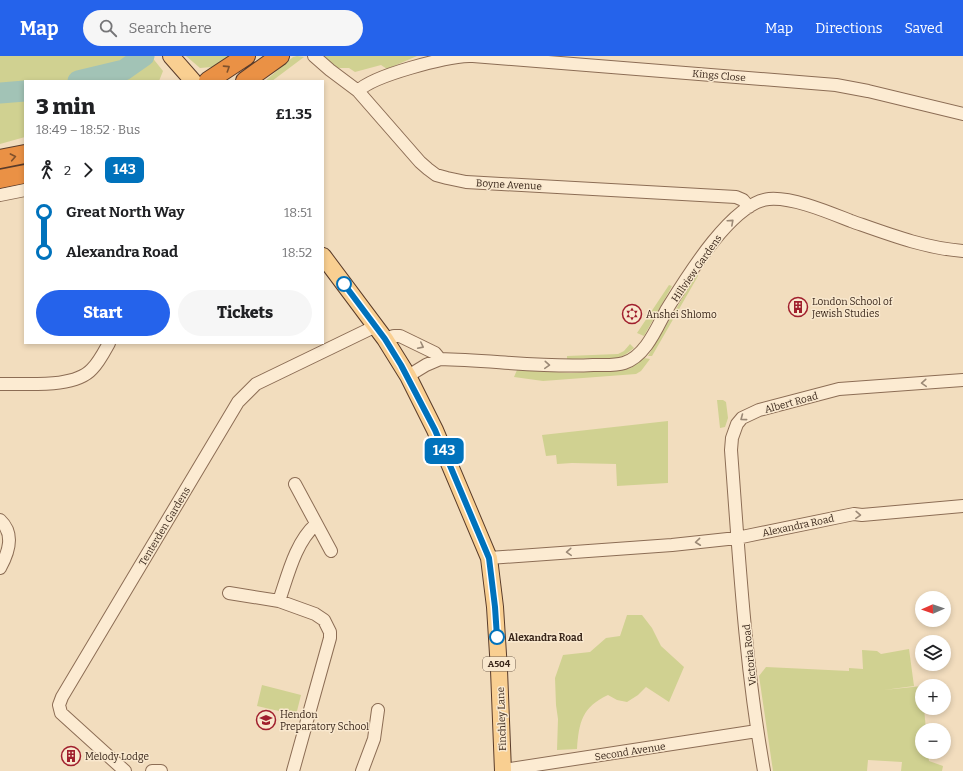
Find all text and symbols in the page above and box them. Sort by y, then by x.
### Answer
search box [83,10,363,46]
text: Map [20,17,59,40]
icon: search [97,17,119,39]
text: Search here [129,19,212,37]
text: Map [765,20,793,37]
text: Directions [815,20,883,37]
text: Saved [905,20,943,37]
one-way arrow [223,66,230,73]
street label: Kings Close [692,68,746,84]
text: 3 min [36,93,95,120]
text: £1.35 [275,105,312,123]
text: 18:49 – 18:52 · Bus [36,122,140,137]
one-way arrow [9,153,16,161]
icon: walk [36,159,58,181]
icon: forward [77,159,99,181]
text: 143 [113,161,136,178]
text: 2 [64,163,71,178]
street label: Boyne Avenue [476,177,542,193]
text: Great North Way [66,203,185,221]
text: 18:51 [284,205,312,220]
one-way arrow [726,220,734,227]
street label: Hillview Gardens [669,232,725,305]
text: Alexandra Road [66,243,178,261]
text: 18:52 [282,245,312,260]
unlabelled marker [336,276,352,292]
button: Start [36,290,170,336]
button: Tickets [178,290,312,336]
building icon: London School of Jewish Studies [787,296,809,318]
place label: London School of Jewish Studies [811,296,894,320]
synagogue icon: Anshei Shlomo [621,303,643,325]
place label: Anshei Shlomo [646,309,717,321]
one-way arrow [417,341,424,349]
one-way arrow [544,360,550,369]
one-way arrow [921,378,927,387]
street label: Albert Road [763,390,819,416]
one-way arrow [741,414,748,421]
line badge: 143 [421,438,467,464]
text: 143 [433,442,455,459]
street label: Tenterden Gardens [137,485,193,568]
one-way arrow [855,511,861,519]
street label: Alexandra Road [761,513,835,539]
one-way arrow [695,537,702,546]
one-way arrow [566,548,572,557]
north arrow [915,591,951,627]
map controls [915,591,951,759]
street label: Victoria Road [741,623,759,686]
marker: Alexandra Road [489,629,505,645]
place label: Alexandra Road [508,632,583,644]
button: layers [915,635,951,671]
road number: A504 [483,657,515,671]
button: + [915,679,951,715]
street label: Finchley Lane [495,687,509,751]
school or university icon: Hendon Preparatory School [255,709,277,731]
place label: Hendon Preparatory School [280,709,369,733]
button: − [915,723,951,759]
street label: Second Avenue [594,740,666,764]
building icon: Melody Lodge [60,745,82,767]
place label: Melody Lodge [85,751,149,763]

